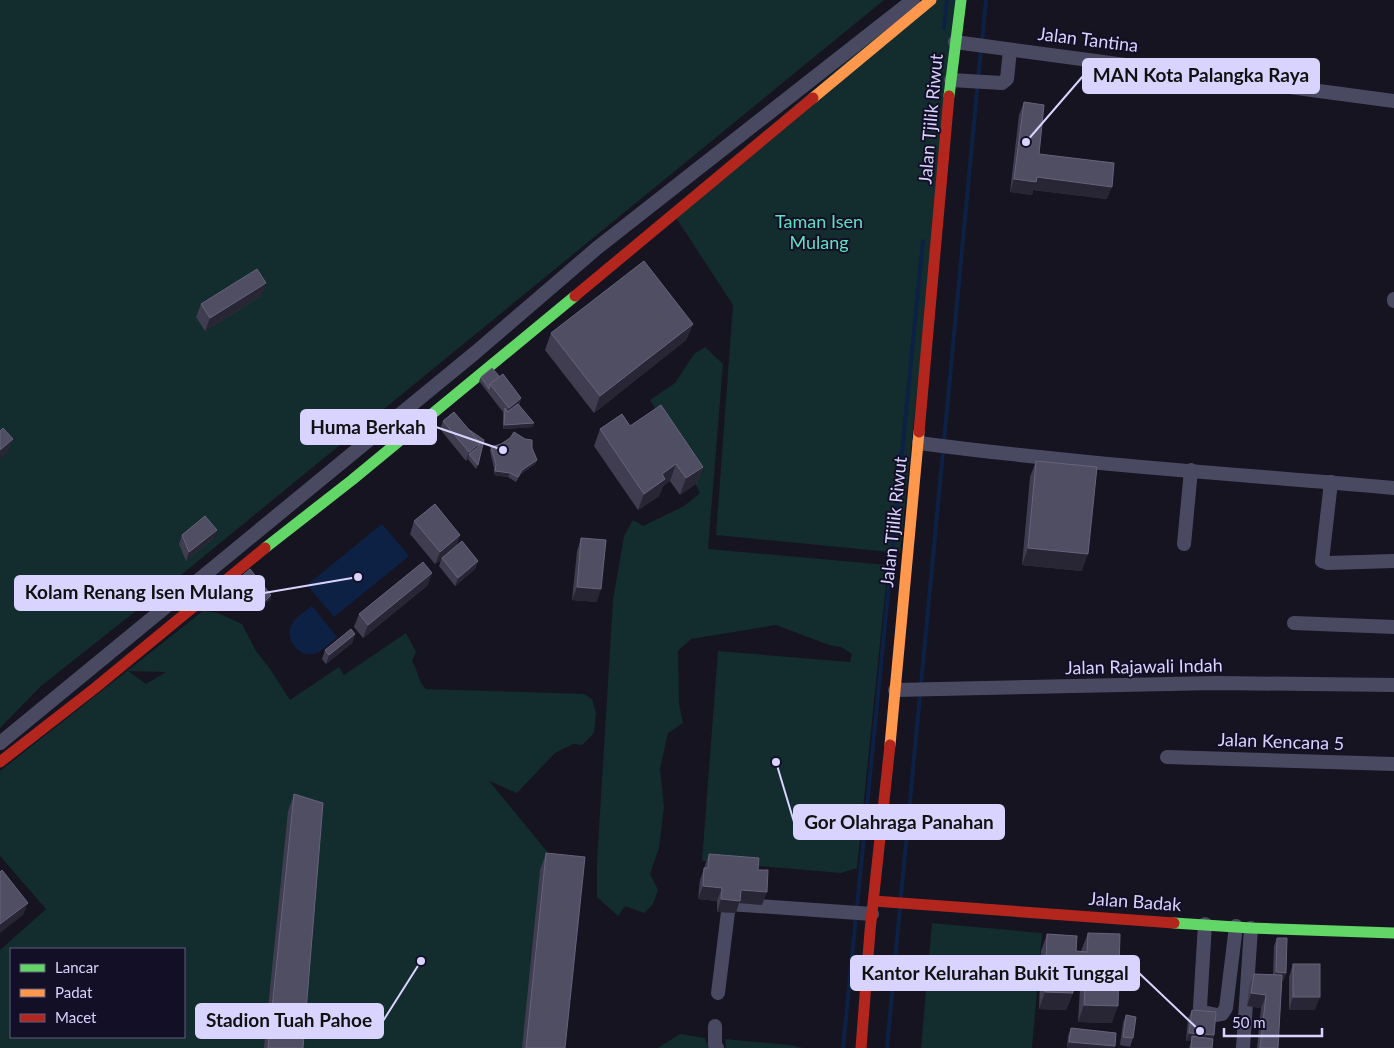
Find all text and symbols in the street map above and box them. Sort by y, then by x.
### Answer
street label: Jalan Tantina [1037,22,1140,56]
street label: Jalan Tjilik Riwut [913,52,947,185]
callout: MAN Kota Palangka Raya [1083,59,1319,93]
text: MAN Kota Palangka Raya [1093,63,1309,86]
park label: Taman Isen Mulang [775,210,863,253]
callout: Huma Berkah [301,410,436,444]
text: Huma Berkah [310,415,426,438]
street label: Jalan Tjilik Riwut [875,455,911,588]
callout: Kolam Renang Isen Mulang [15,576,264,610]
text: Kolam Renang Isen Mulang [25,580,253,603]
street label: Jalan Rajawali Indah [1065,654,1223,678]
street label: Jalan Kencana 5 [1217,728,1345,754]
callout: Gor Olahraga Panahan [794,805,1004,839]
text: Gor Olahraga Panahan [804,810,994,833]
street label: Jalan Badak [1088,887,1183,915]
legend [10,948,185,1038]
callout: Kantor Kelurahan Bukit Tunggal [851,956,1139,990]
text: Lancar [55,958,99,976]
text: Kantor Kelurahan Bukit Tunggal [861,961,1129,984]
text: Padat [55,983,93,1001]
callout: Stadion Tuah Pahoe [196,1004,383,1038]
scale bar [1224,1006,1322,1038]
text: Macet [55,1008,97,1026]
text: Stadion Tuah Pahoe [206,1008,372,1031]
text: 50 m [1232,1013,1266,1031]

